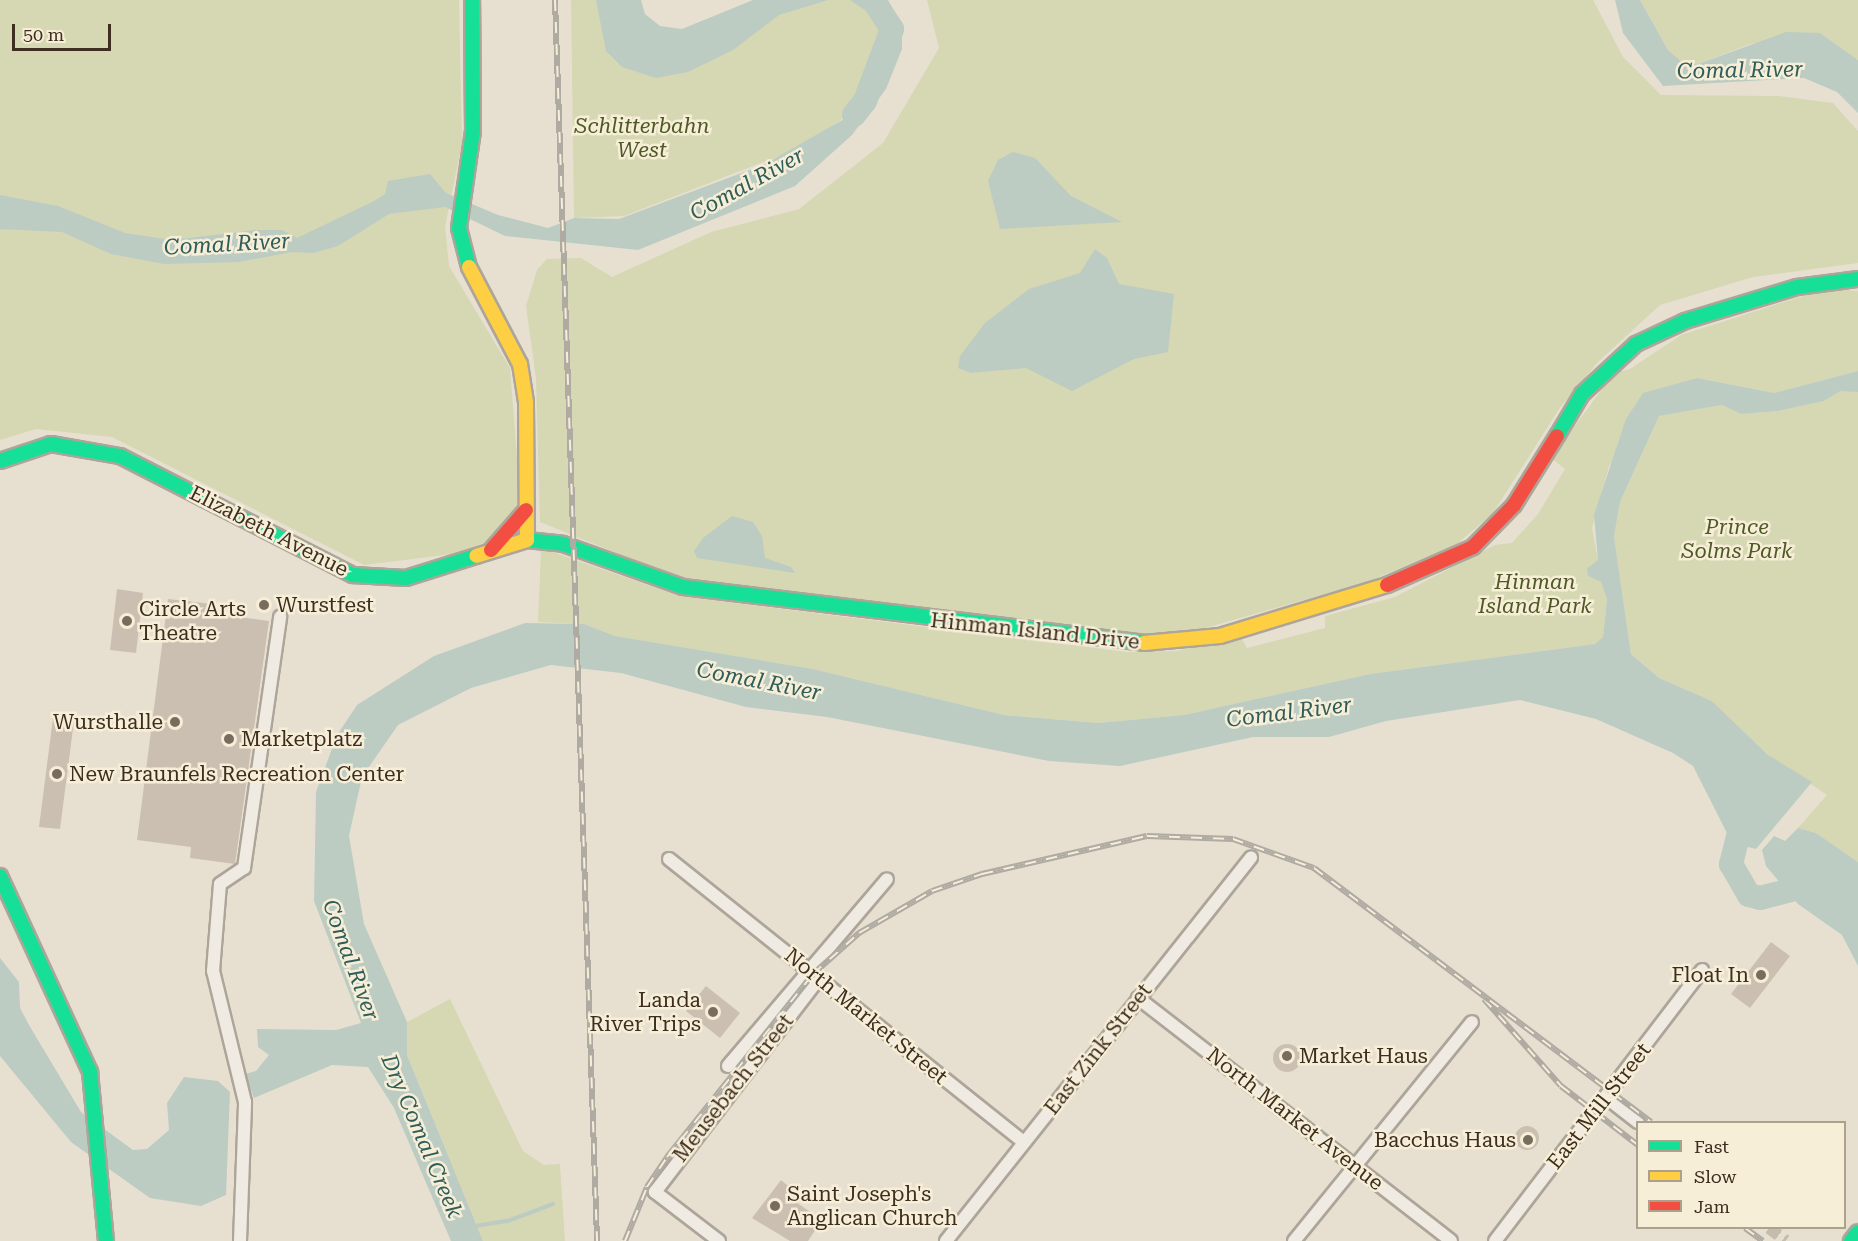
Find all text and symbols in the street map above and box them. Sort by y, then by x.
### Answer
scale bar [15,12,114,50]
text: 50 m [23,24,64,45]
water label: Comal River [1677,56,1803,84]
park label: Schlitterbahn West [575,113,709,163]
water label: Comal River [685,142,809,226]
water label: Comal River [163,228,291,260]
street label: Elizabeth Avenue [185,480,353,582]
park label: Prince Solms Park [1682,514,1792,564]
park label: Hinman Island Park [1478,569,1592,619]
place label: Wurstfest [276,592,374,618]
place label: Circle Arts Theatre [139,596,246,646]
marker: Wurstfest [257,598,271,612]
street label: Hinman Island Drive [929,607,1141,655]
marker: Circle Arts Theatre [120,614,134,628]
water label: Comal River [694,656,824,706]
water label: Comal River [1225,691,1353,733]
place label: Wursthalle [53,709,163,735]
marker: Wursthalle [168,715,182,729]
place label: Marketplatz [241,726,362,752]
marker: Marketplatz [222,732,236,746]
place label: New Braunfels Recreation Center [69,761,404,787]
marker: New Braunfels Recreation Center [50,767,64,781]
water label: Comal River [317,896,385,1024]
street label: North Market Street [779,942,953,1090]
place label: Float In [1671,962,1749,988]
marker: Float In [1754,968,1768,982]
street label: East Zink Street [1039,978,1157,1120]
place label: Landa River Trips [590,987,701,1037]
marker: Landa River Trips [706,1005,720,1019]
street label: Meusebach Street [667,1009,799,1167]
street label: East Mill Street [1542,1038,1656,1174]
street label: North Market Avenue [1202,1042,1388,1196]
place label: Market Haus [1299,1043,1428,1069]
marker: Market Haus [1280,1049,1294,1063]
water label: Dry Comal Creek [376,1050,468,1222]
legend [1636,1121,1846,1229]
place label: Bacchus Haus [1374,1127,1516,1153]
marker: Bacchus Haus [1521,1133,1535,1147]
text: Fast [1694,1136,1729,1157]
text: Slow [1694,1166,1736,1187]
place label: Saint Joseph's Anglican Church [787,1181,958,1231]
text: Jam [1694,1196,1730,1217]
marker: Saint Joseph's Anglican Church [768,1199,782,1213]

